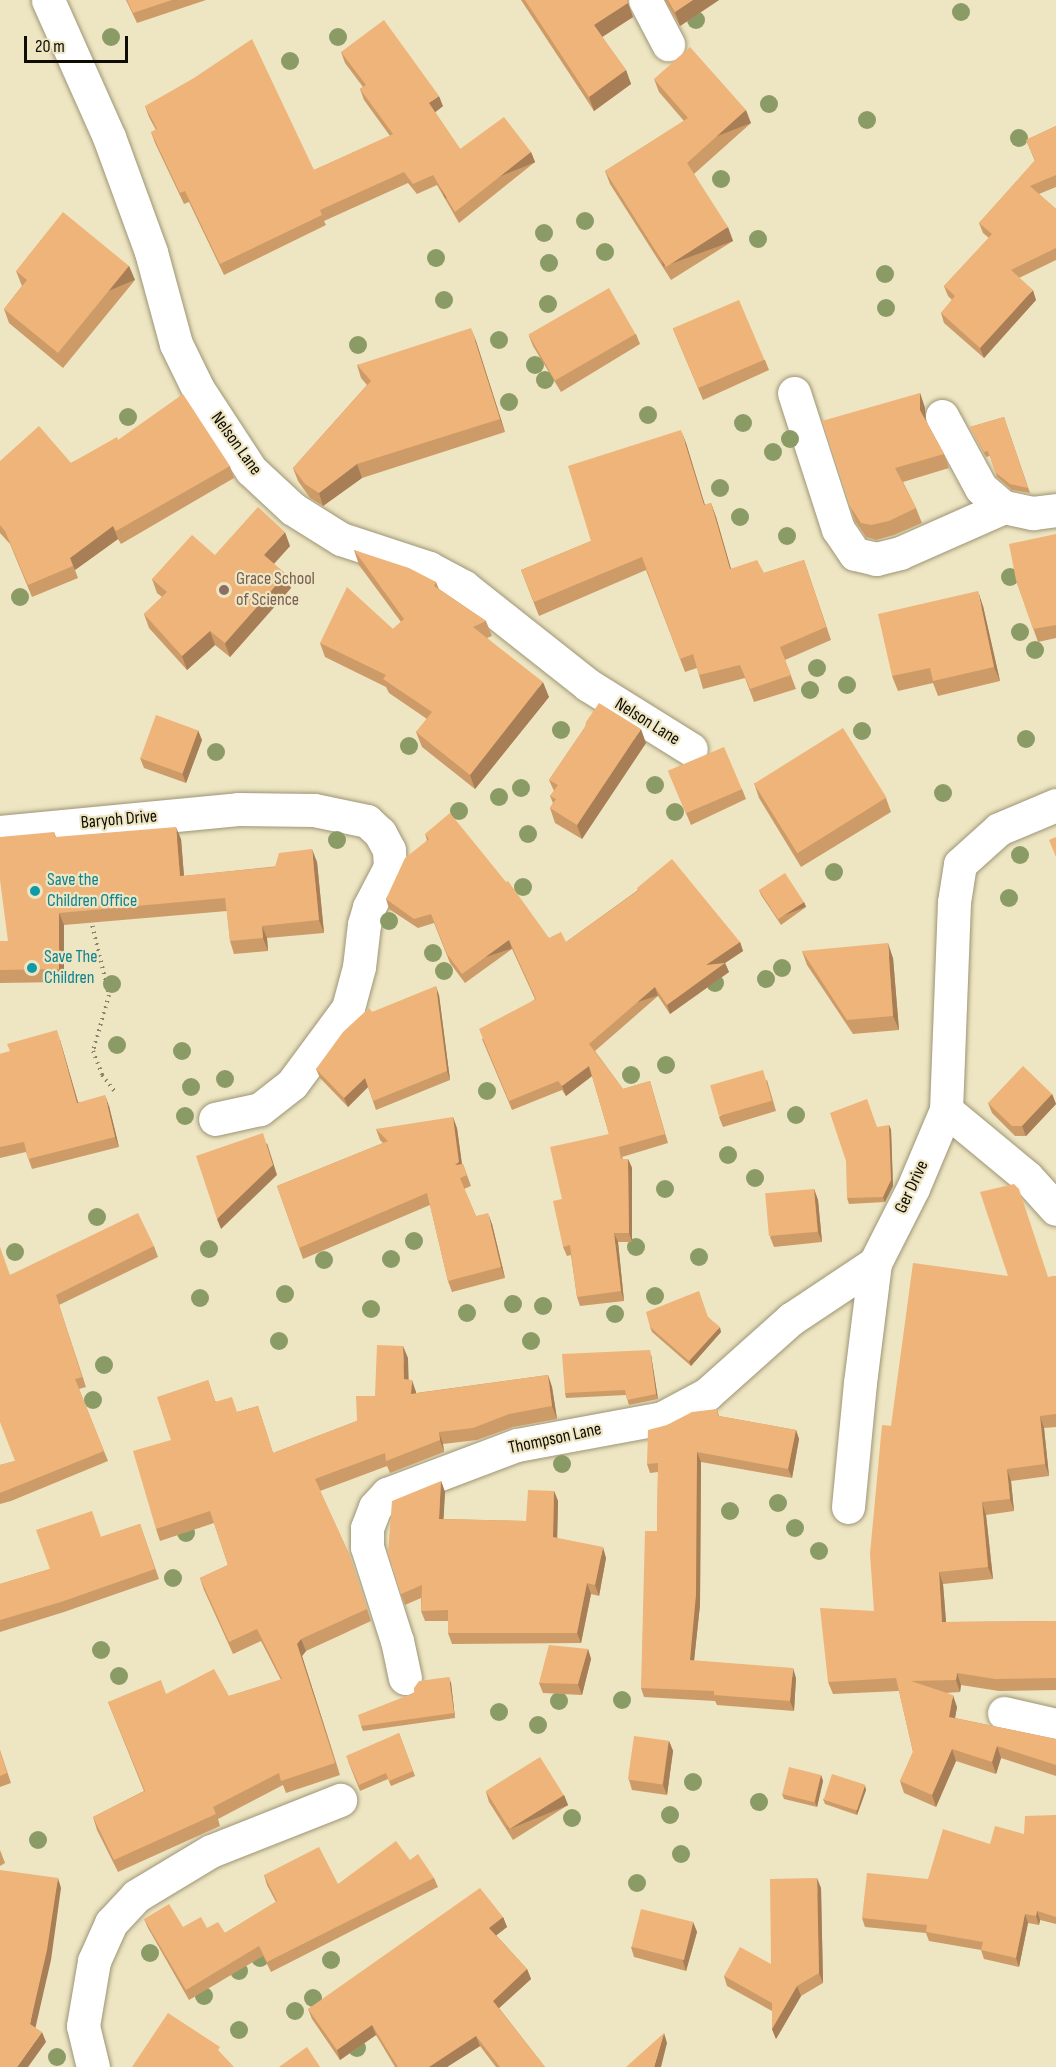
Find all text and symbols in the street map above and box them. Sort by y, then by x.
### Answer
scale bar [27,24,130,62]
text: 20 m [35,36,65,57]
street label: Nelson Lane [206,408,266,480]
place label: Grace School of Science [236,569,315,612]
marker: Grace School of Science [217,583,231,597]
street label: Nelson Lane [610,694,684,750]
street label: Baryoh Drive [80,806,158,834]
place label: Save the Children Office [47,870,137,912]
marker: Save the Children Office [28,884,42,898]
place label: Save The Children [44,947,98,990]
marker: Save The Children [25,961,39,975]
street label: Ger Drive [890,1157,934,1217]
street label: Thompson Lane [507,1419,603,1459]

